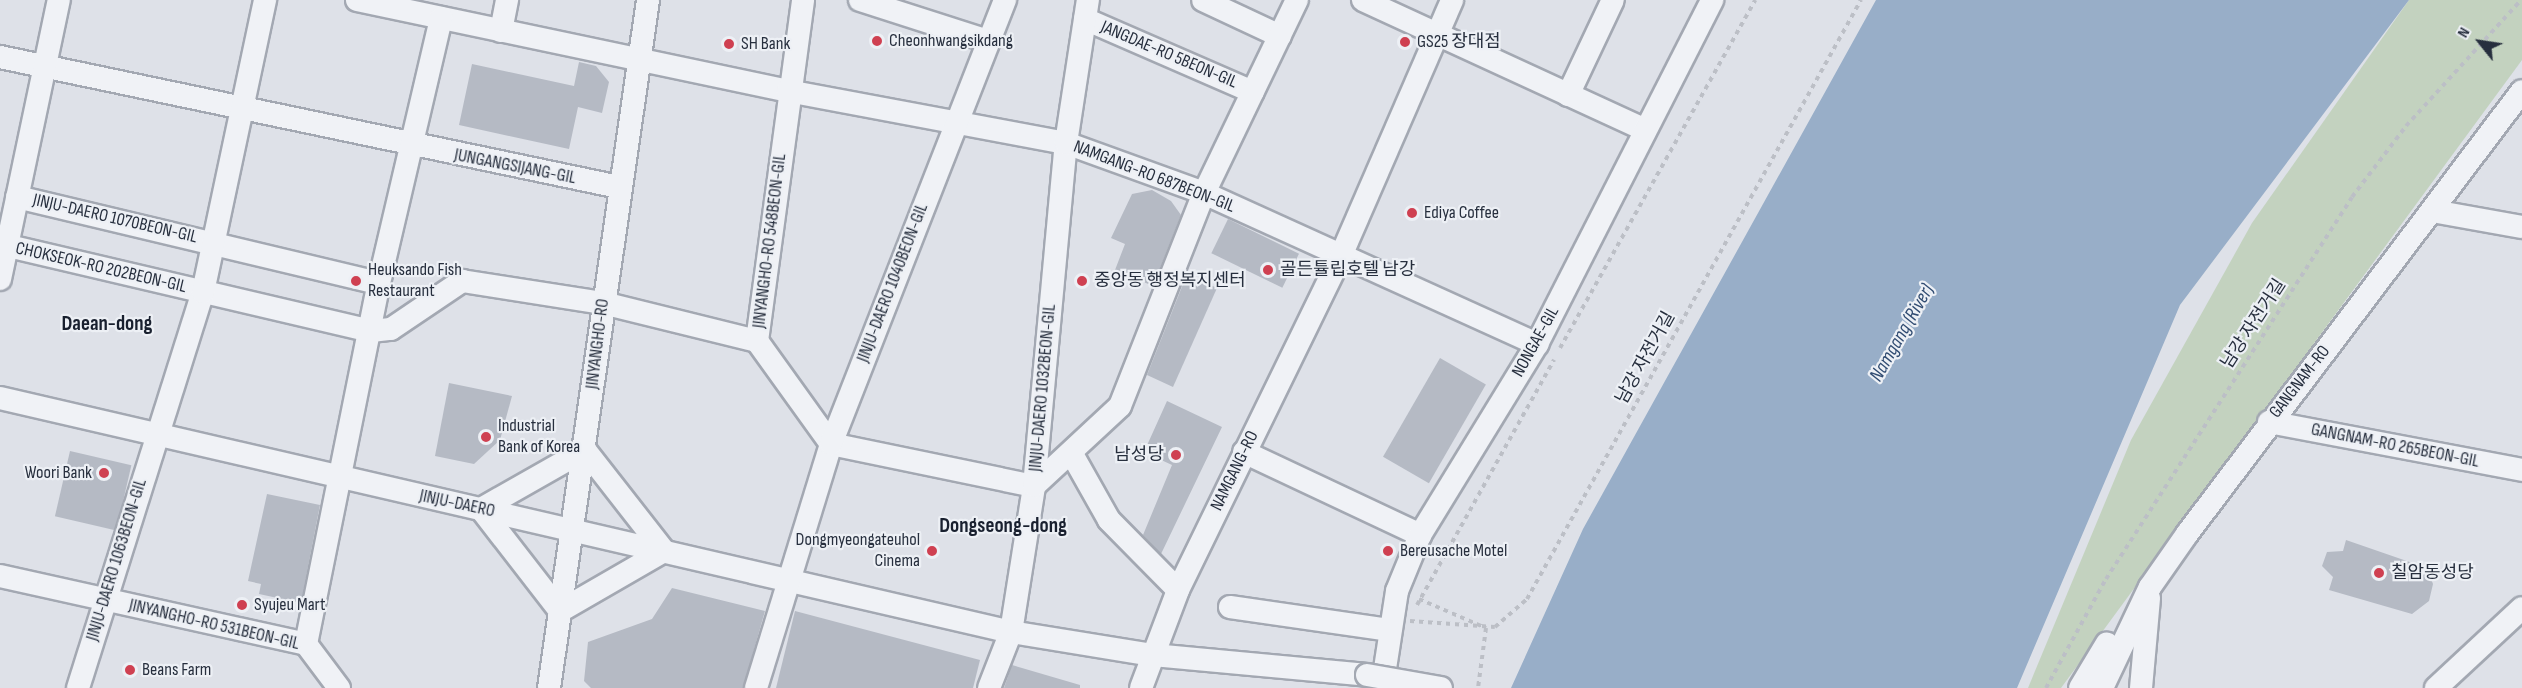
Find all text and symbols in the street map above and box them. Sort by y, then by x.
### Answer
north arrow [2450,12,2510,72]
street label: JANGDAE-RO 5BEON-GIL [1097,16,1241,94]
text: N [2454,24,2474,41]
place label: Cheonhwangsikdang [889,30,1013,52]
place label: GS25 장대점 [1417,31,1501,53]
place label: SH Bank [741,33,790,55]
marker: Cheonhwangsikdang [870,34,884,48]
marker: GS25 장대점 [1398,35,1412,49]
marker: SH Bank [722,37,736,51]
street label: NAMGANG-RO 687BEON-GIL [1070,136,1238,218]
street label: JUNGANGSIJANG-GIL [452,145,578,189]
street label: JINYANGHO-RO 548BEON-GIL [749,153,791,329]
street label: JINJU-DAERO 1070BEON-GIL [31,190,199,248]
street label: JINJU-DAERO 1040BEON-GIL [853,200,933,366]
place label: Ediya Coffee [1424,202,1499,224]
marker: Ediya Coffee [1405,206,1419,220]
street label: CHOKSEOK-RO 202BEON-GIL [13,238,189,298]
place label: 골든튤립호텔 남강 [1280,259,1415,281]
place label: Heuksando Fish Restaurant [368,260,462,302]
marker: 골든튤립호텔 남강 [1261,263,1275,277]
place label: 중앙동 행정복지센터 [1094,270,1246,292]
marker: Heuksando Fish Restaurant [349,274,363,288]
marker: 중앙동 행정복지센터 [1075,274,1089,288]
street label: 남강 자전거길 [2217,275,2291,373]
water label: Namgang (River) [1864,280,1940,386]
street label: JINYANGHO-RO [582,298,614,390]
street label: JINJU-DAERO 1032BEON-GIL [1025,303,1061,473]
street label: NONGAE-GIL [1508,303,1564,381]
street label: 남강 자전거길 [1612,308,1680,408]
district label: Daean-dong [62,311,152,337]
street label: GANGNAM-RO [2265,341,2335,423]
place label: Industrial Bank of Korea [498,416,580,458]
street label: GANGNAM-RO 265BEON-GIL [2309,419,2481,473]
street label: NAMGANG-RO [1206,428,1264,514]
marker: Industrial Bank of Korea [479,430,493,444]
place label: 남성당 [1114,444,1164,466]
marker: 남성당 [1169,448,1183,462]
place label: Woori Bank [25,462,92,484]
marker: Woori Bank [97,466,111,480]
street label: JINJU-DAERO 1063BEON-GIL [82,476,152,644]
street label: JINJU-DAERO [417,485,497,523]
district label: Dongseong-dong [939,513,1067,539]
place label: Dongmyeongateuhol Cinema [796,530,920,572]
place label: Bereusache Motel [1400,540,1507,562]
marker: Dongmyeongateuhol Cinema [925,544,939,558]
marker: Bereusache Motel [1381,544,1395,558]
place label: 칠암동성당 [2391,562,2474,584]
marker: 칠암동성당 [2372,566,2386,580]
place label: Syujeu Mart [254,594,325,616]
street label: JINYANGHO-RO 531BEON-GIL [127,595,301,655]
marker: Syujeu Mart [235,598,249,612]
place label: Beans Farm [142,659,211,681]
marker: Beans Farm [123,663,137,677]

